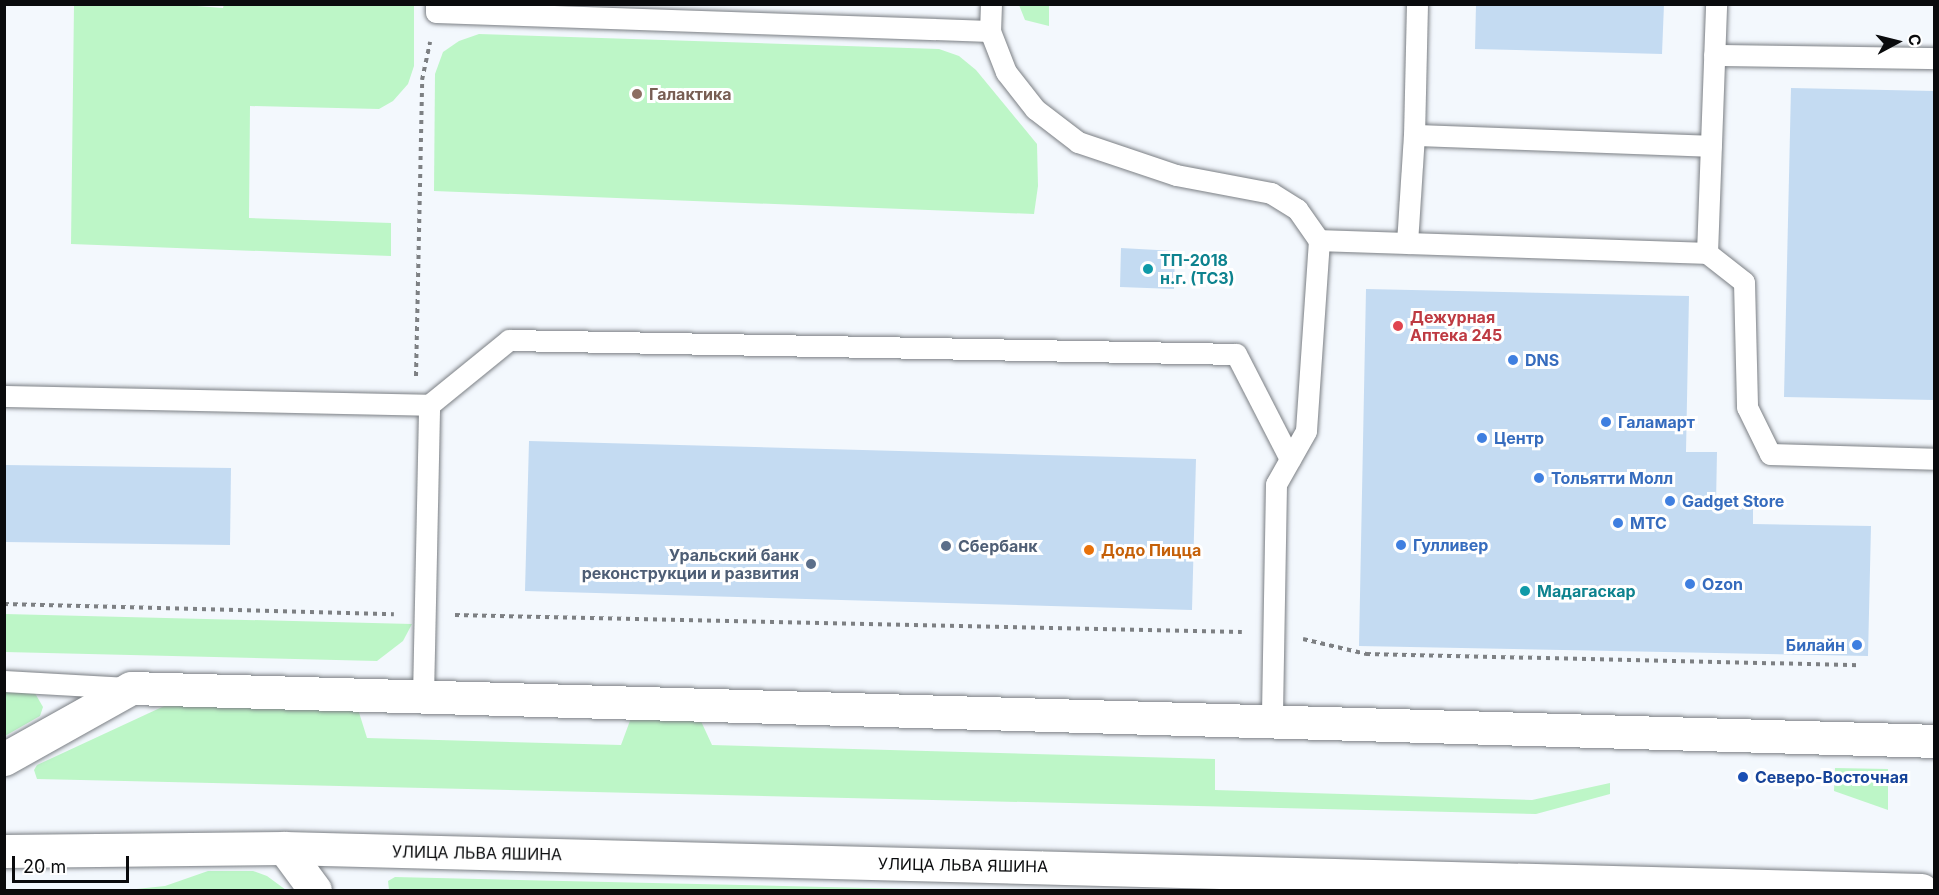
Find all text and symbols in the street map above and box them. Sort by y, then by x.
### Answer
north arrow [1867,12,1927,72]
text: С [1904,33,1926,47]
place label: Галактика [649,84,732,104]
marker: Галактика [630,87,644,101]
place label: ТП-2018 н.г. (ТСЗ) [1160,250,1235,288]
marker: ТП-2018 н.г. (ТСЗ) [1141,262,1155,276]
place label: Дежурная Аптека 245 [1410,307,1502,345]
marker: Дежурная Аптека 245 [1391,319,1405,333]
place label: DNS [1525,350,1559,370]
marker: DNS [1506,353,1520,367]
place label: Галамарт [1618,412,1695,432]
marker: Галамарт [1599,415,1613,429]
place label: Центр [1494,428,1544,448]
marker: Центр [1475,431,1489,445]
place label: Тольятти Молл [1551,468,1673,488]
marker: Тольятти Молл [1532,471,1546,485]
place label: Gadget Store [1682,491,1784,511]
marker: Gadget Store [1663,494,1677,508]
place label: МТС [1630,513,1667,533]
marker: МТС [1611,516,1625,530]
place label: Гулливер [1413,535,1488,555]
place label: Сбербанк [958,536,1038,556]
marker: Гулливер [1394,538,1408,552]
marker: Сбербанк [939,539,953,553]
place label: Додо Пицца [1101,540,1201,560]
marker: Додо Пицца [1082,543,1096,557]
place label: Уральский банк реконструкции и развития [582,545,799,583]
marker: Уральский банк реконструкции и развития [804,557,818,571]
place label: Ozon [1702,574,1743,594]
marker: Ozon [1683,577,1697,591]
place label: Мадагаскар [1537,581,1636,601]
marker: Мадагаскар [1518,584,1532,598]
place label: Билайн [1786,635,1845,655]
marker: Билайн [1850,638,1864,652]
place label: Северо-Восточная [1755,767,1908,787]
marker: Северо-Восточная [1736,770,1750,784]
street label: УЛИЦА ЛЬВА ЯШИНА [392,842,562,864]
scale bar [15,844,132,882]
street label: УЛИЦА ЛЬВА ЯШИНА [878,854,1048,876]
text: 20 m [23,856,66,877]

